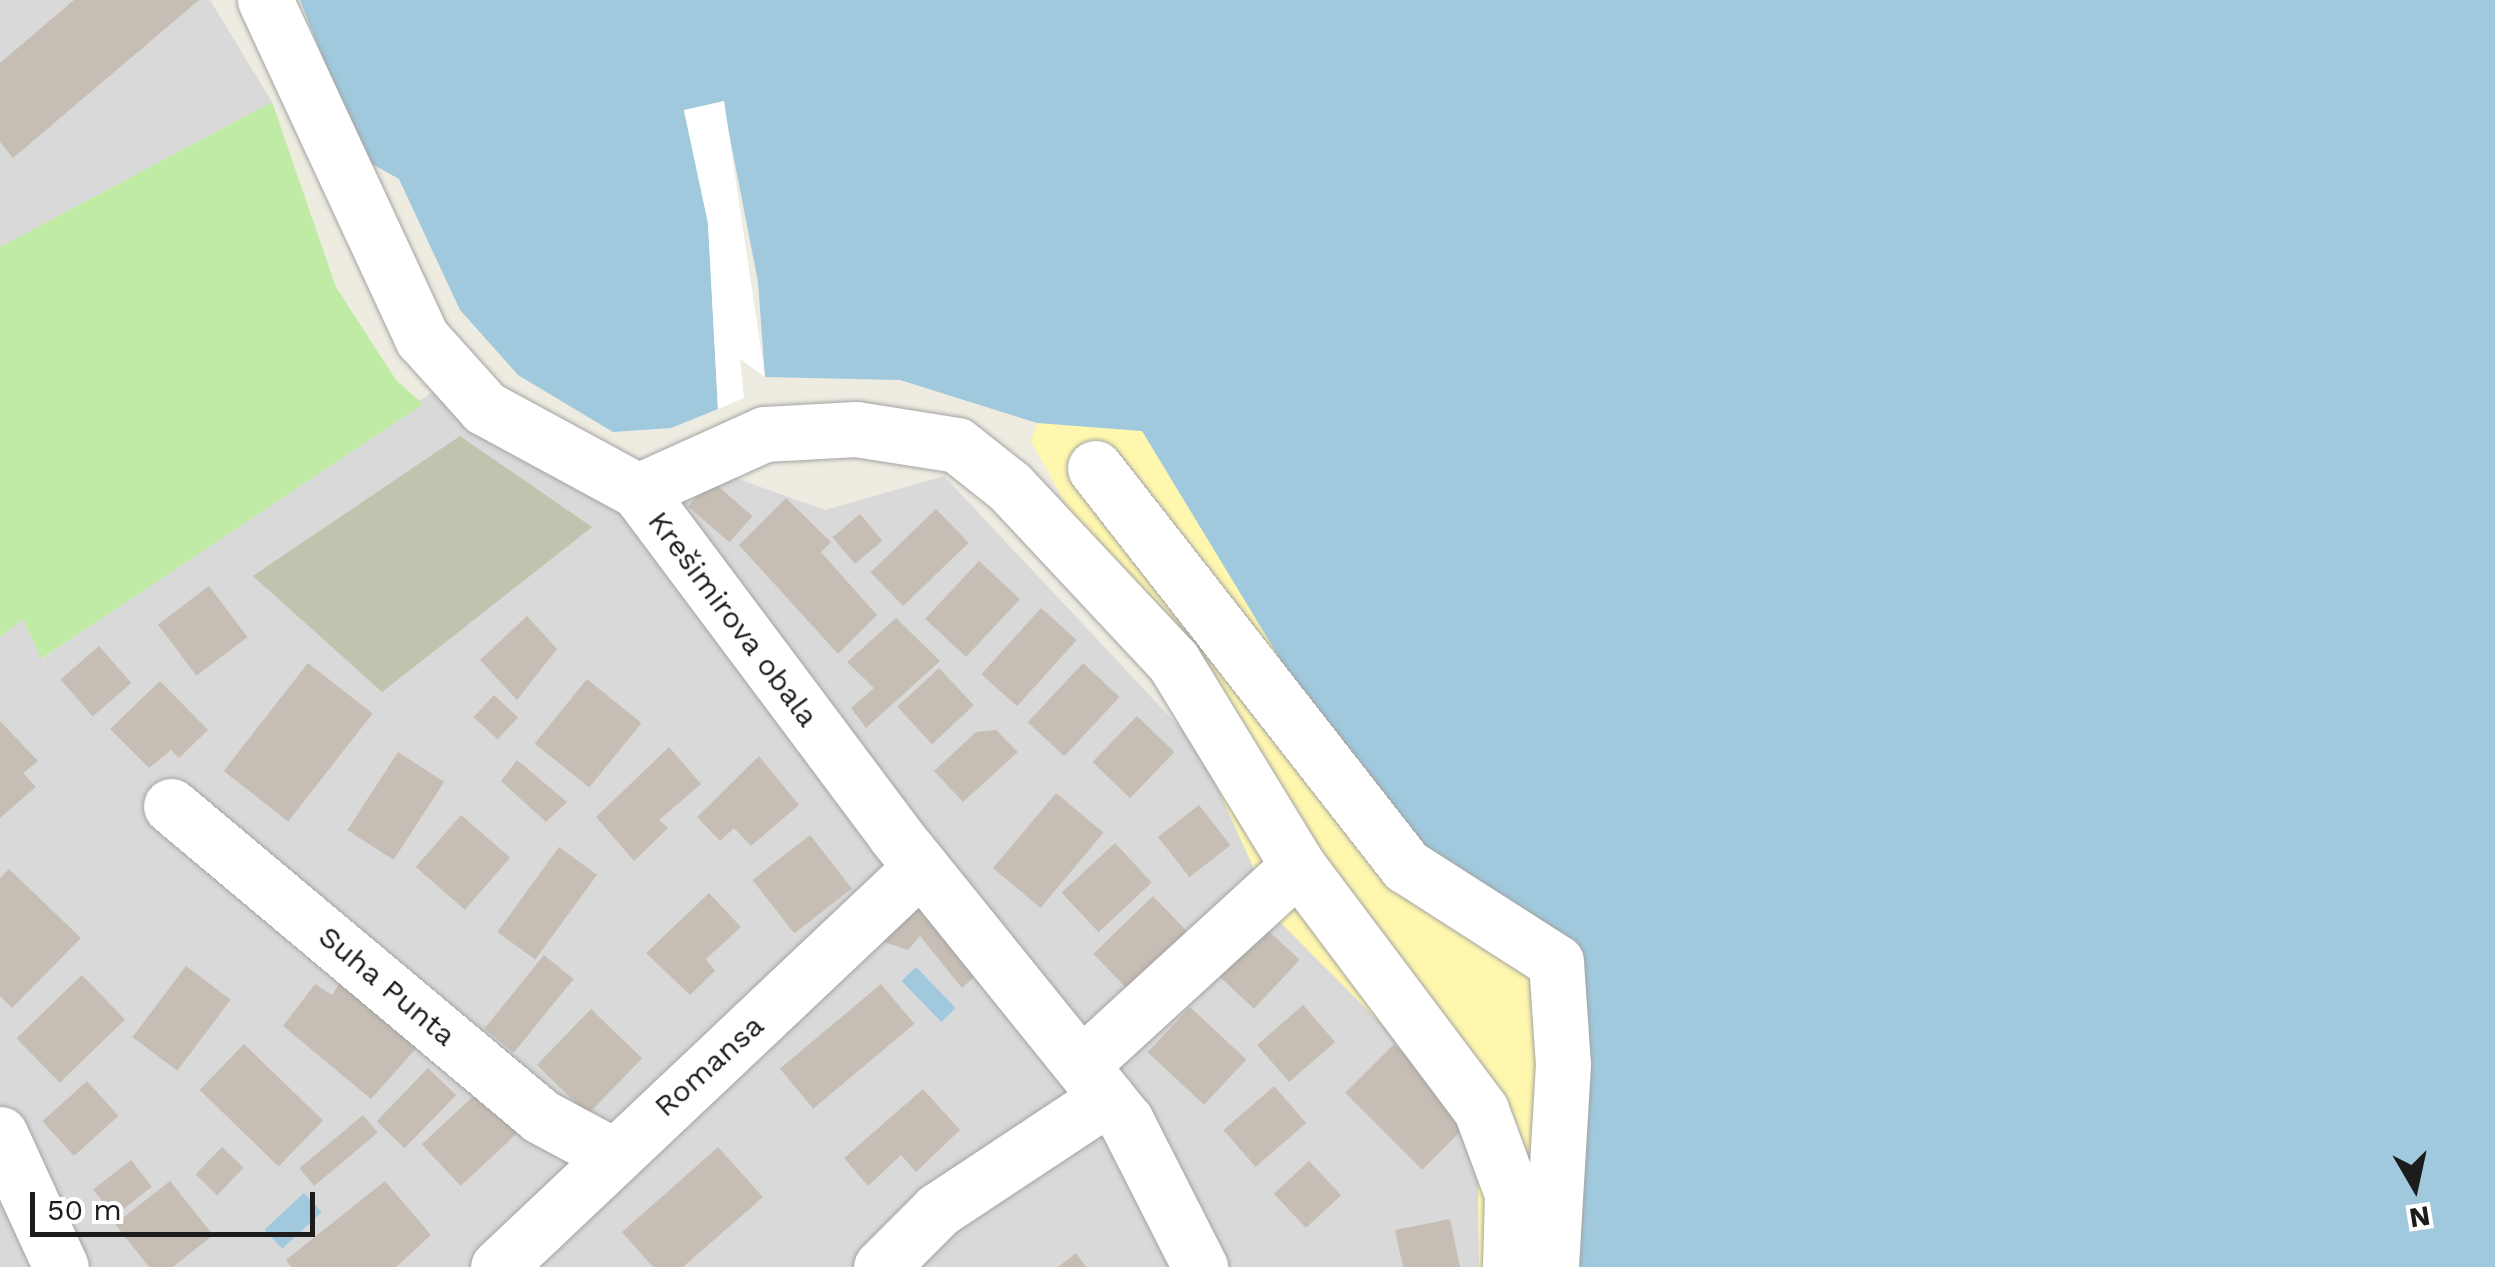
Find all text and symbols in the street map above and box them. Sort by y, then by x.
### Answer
street label: Krešimirova obala [640,504,826,734]
street label: Suha Punta [311,918,463,1054]
street label: Romansa [647,1008,771,1124]
north arrow [2365,1137,2465,1237]
scale bar [35,1172,320,1234]
text: 50 m [47,1192,122,1227]
text: N [2407,1199,2433,1235]

